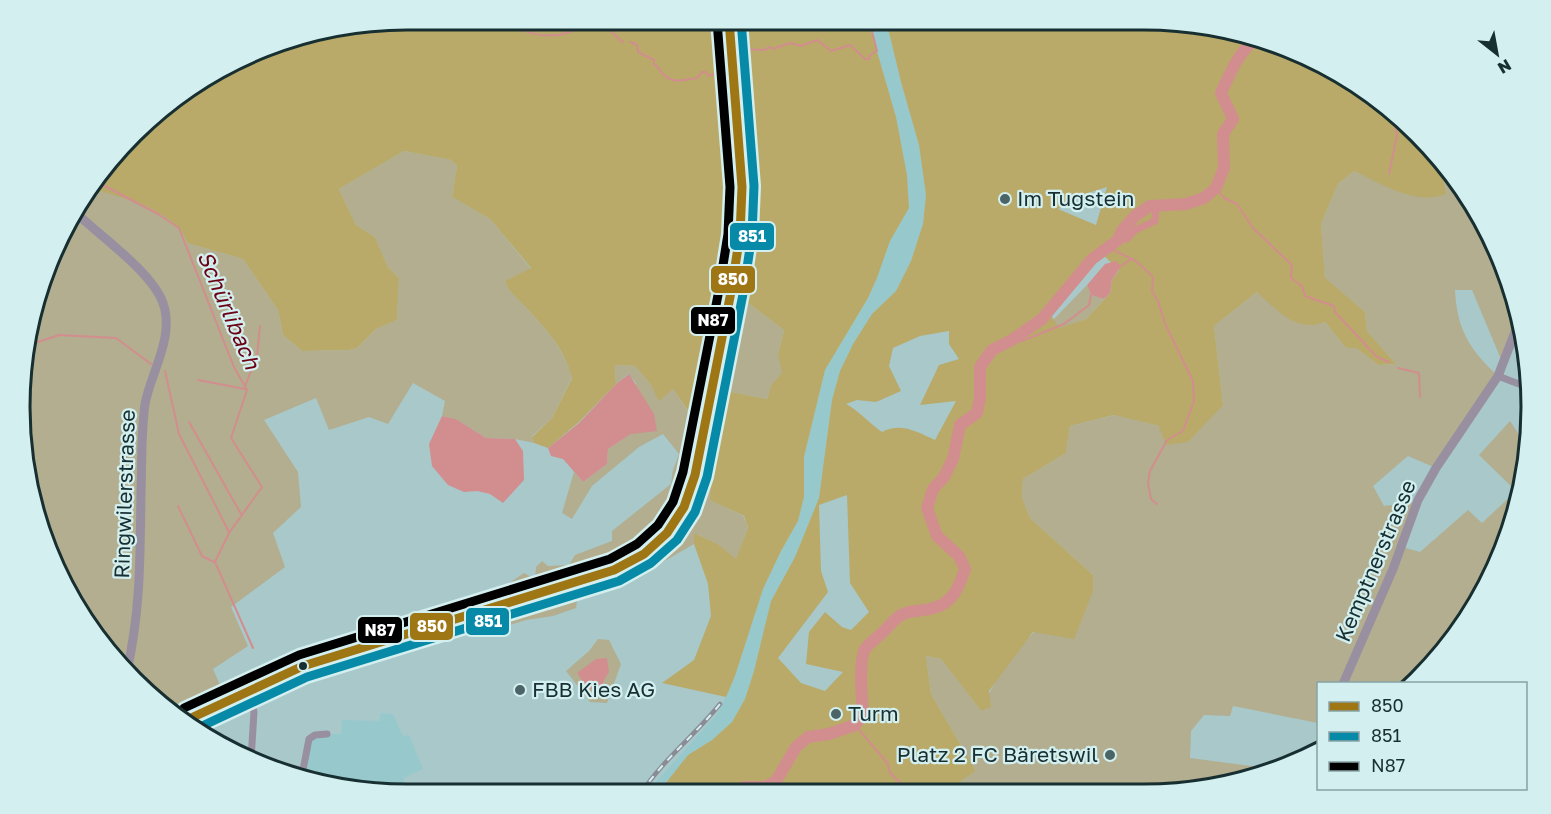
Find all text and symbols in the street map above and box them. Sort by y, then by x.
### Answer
north arrow [1467,24,1527,84]
text: N [1494,55,1515,79]
place label: Im Tugstein [1017,185,1134,211]
marker: Im Tugstein [998,192,1012,206]
line badge: 851 [729,222,775,251]
text: 851 [738,226,766,246]
water label: Schürlibach [192,247,267,374]
line badge: 850 [710,265,756,294]
text: 850 [718,269,748,289]
line badge: N87 [690,306,736,335]
text: N87 [697,310,729,330]
street label: Ringwilerstrasse [108,409,140,579]
street label: Kemptnerstrasse [1329,476,1421,645]
line badge: 851 [465,607,510,636]
text: 851 [474,611,502,631]
line badge: 850 [409,612,454,641]
line badge: N87 [357,616,403,644]
text: 850 [417,616,447,636]
text: N87 [364,620,396,640]
unlabelled marker [297,660,309,672]
place label: FBB Kies AG [532,676,655,702]
legend [1317,682,1527,790]
marker: FBB Kies AG [513,683,527,697]
text: 850 [1371,694,1404,716]
place label: Turm [848,700,899,726]
marker: Turm [829,707,843,721]
text: 851 [1371,724,1401,746]
place label: Platz 2 FC Bäretswil [897,741,1098,767]
marker: Platz 2 FC Bäretswil [1103,748,1117,762]
text: N87 [1371,754,1405,776]

